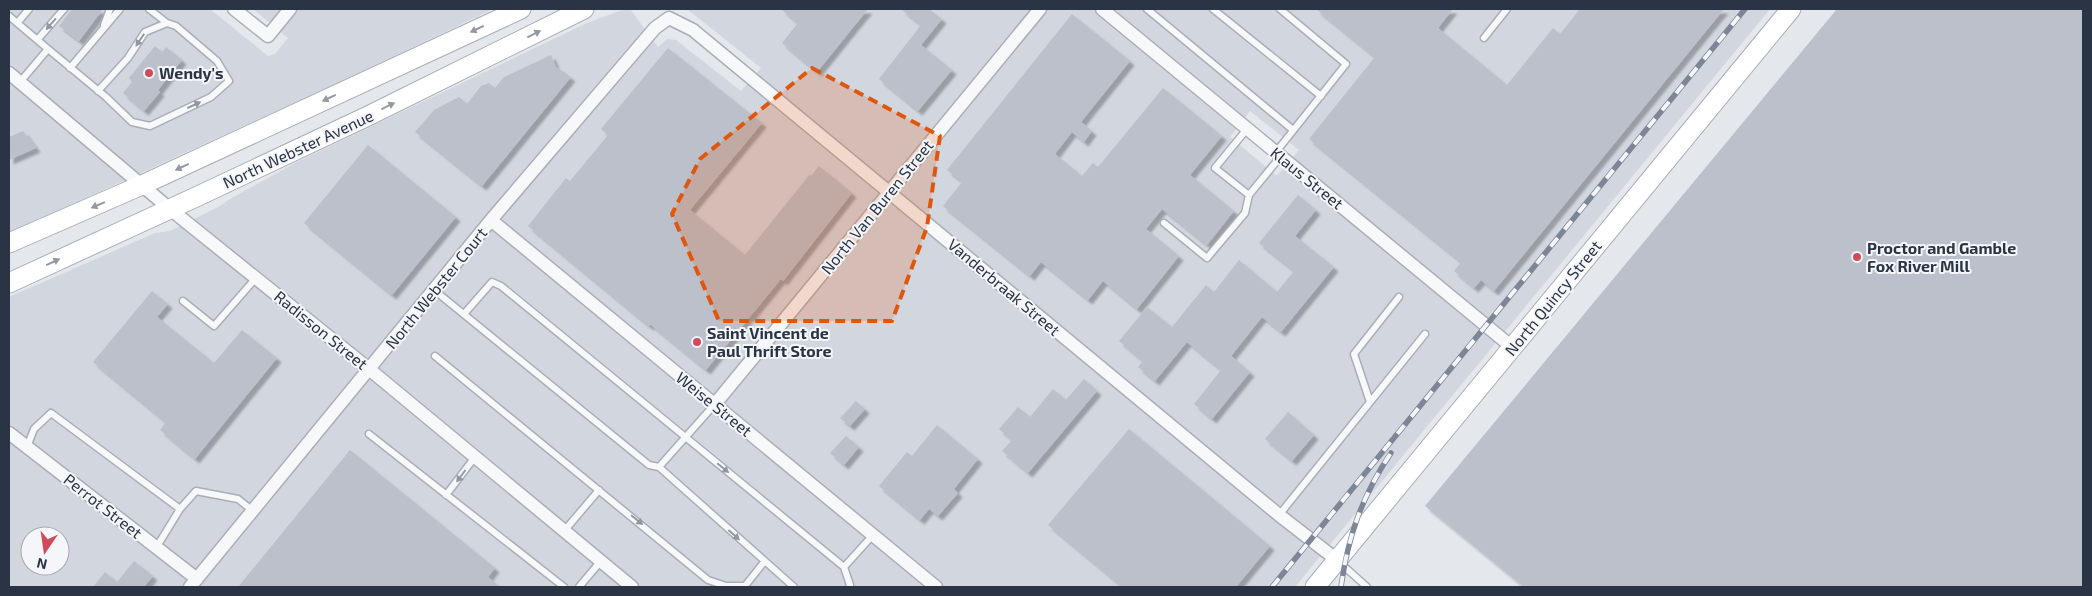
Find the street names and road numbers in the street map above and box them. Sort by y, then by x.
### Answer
street label: North Webster Avenue [220,105,376,192]
street label: North Van Buren Street [817,136,937,278]
street label: Klaus Street [1267,142,1348,213]
street label: North Webster Court [381,223,490,352]
street label: Vanderbraak Street [944,234,1064,339]
street label: North Quincy Street [1500,236,1606,360]
street label: Radisson Street [271,286,372,373]
street label: Weise Street [673,367,756,440]
street label: Perrot Street [61,469,146,542]

